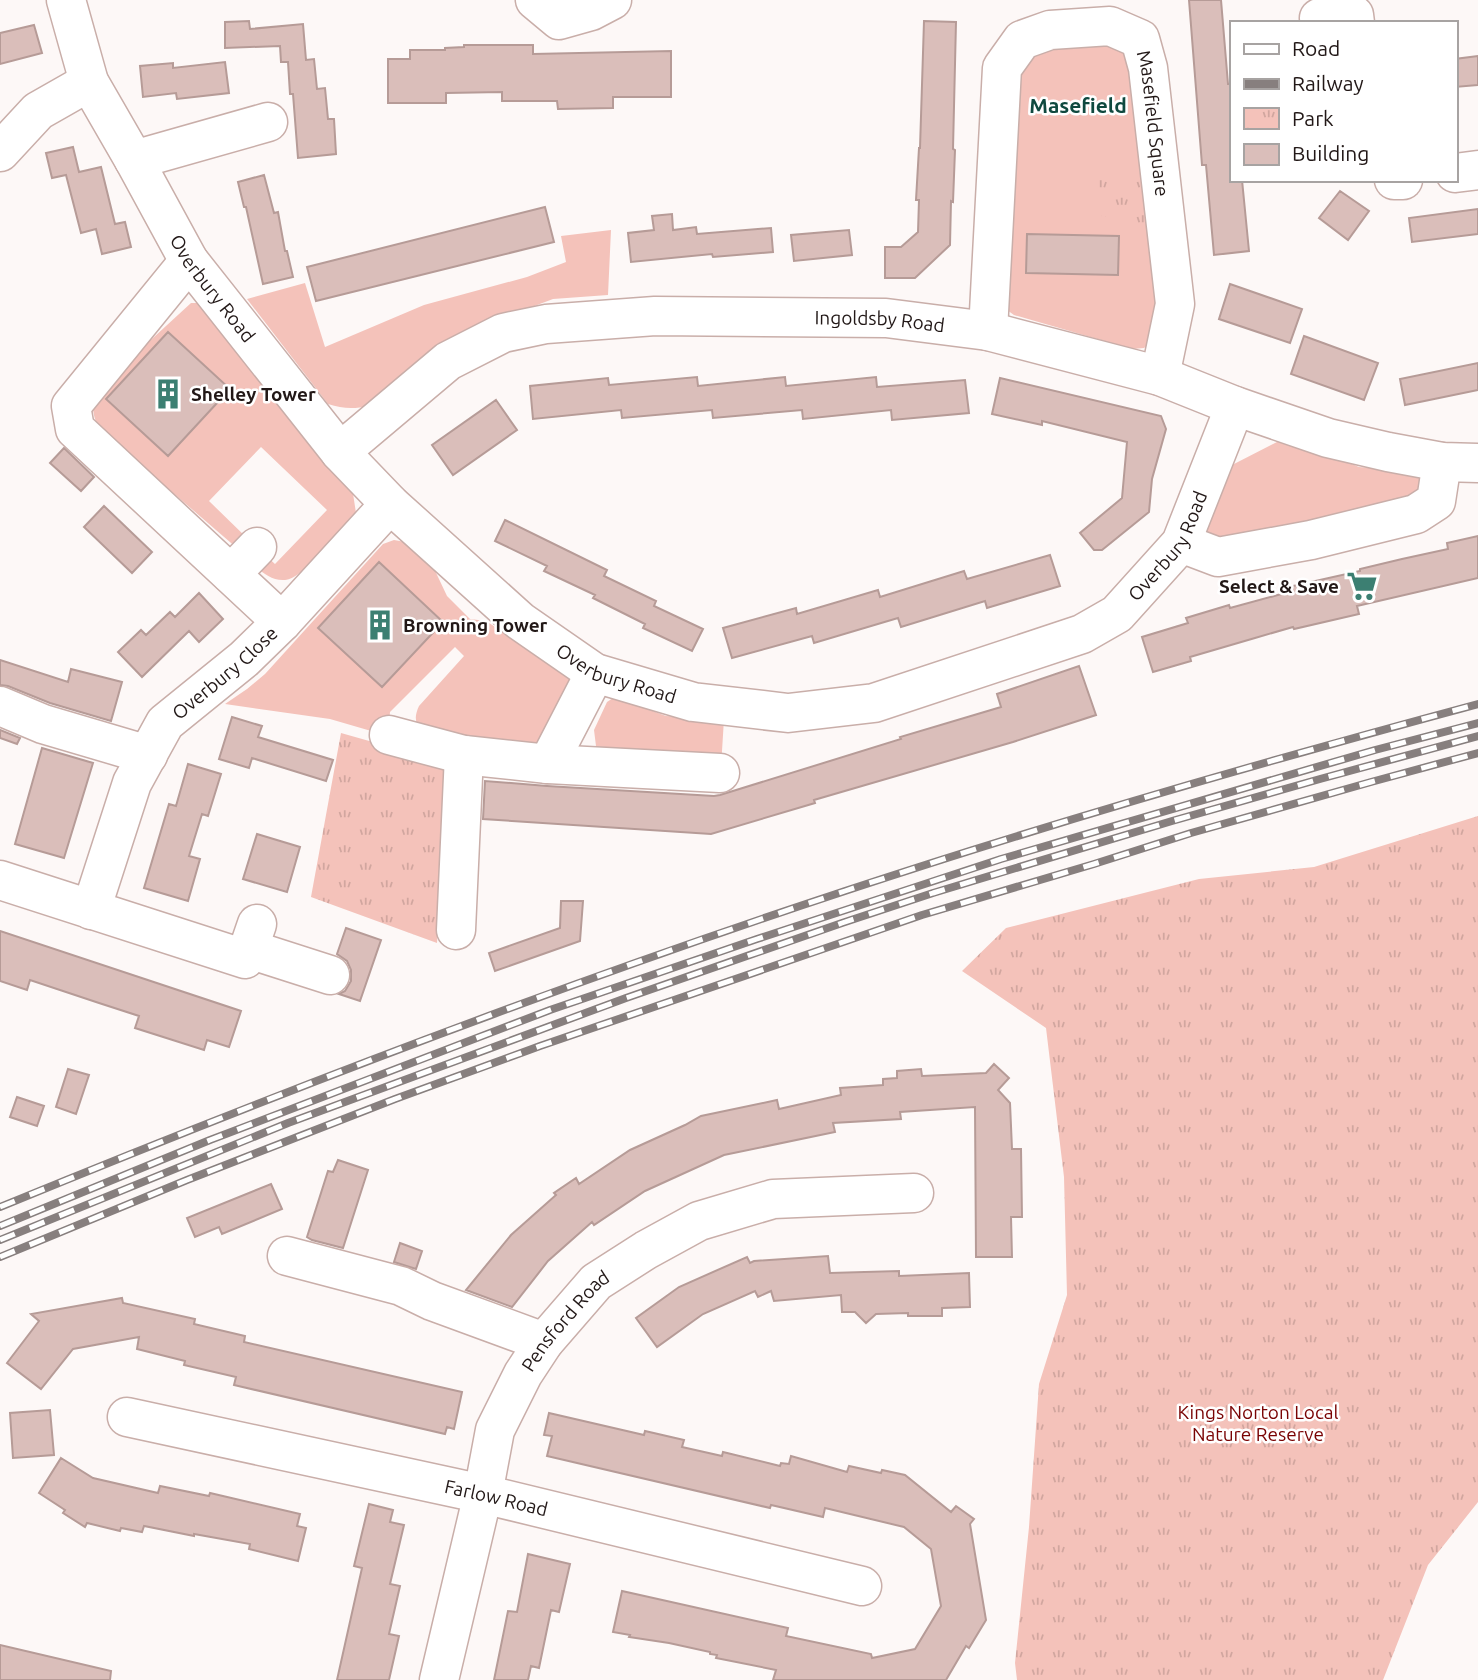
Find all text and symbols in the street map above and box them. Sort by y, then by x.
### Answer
legend [1230,21,1457,182]
text: Road [1292,36,1340,60]
street label: Masefield Square [1133,48,1174,198]
text: Railway [1292,71,1364,95]
district label: Masefield [1029,93,1127,117]
text: Park [1292,106,1334,130]
text: Building [1292,141,1369,165]
street label: Overbury Road [166,231,260,346]
street label: Ingoldsby Road [814,306,946,336]
building icon: Shelley Tower [151,377,185,411]
place label: Shelley Tower [191,383,316,405]
street label: Overbury Road [1123,488,1211,605]
supermarket icon: Select & Save [1345,569,1379,603]
place label: Select & Save [1219,575,1339,597]
building icon: Browning Tower [363,608,397,642]
place label: Browning Tower [403,614,548,636]
street label: Overbury Close [168,622,282,724]
street label: Overbury Road [552,639,679,707]
street label: Pensford Road [517,1266,613,1376]
park label: Kings Norton Local Nature Reserve [1178,1401,1338,1445]
street label: Farlow Road [443,1475,550,1520]

